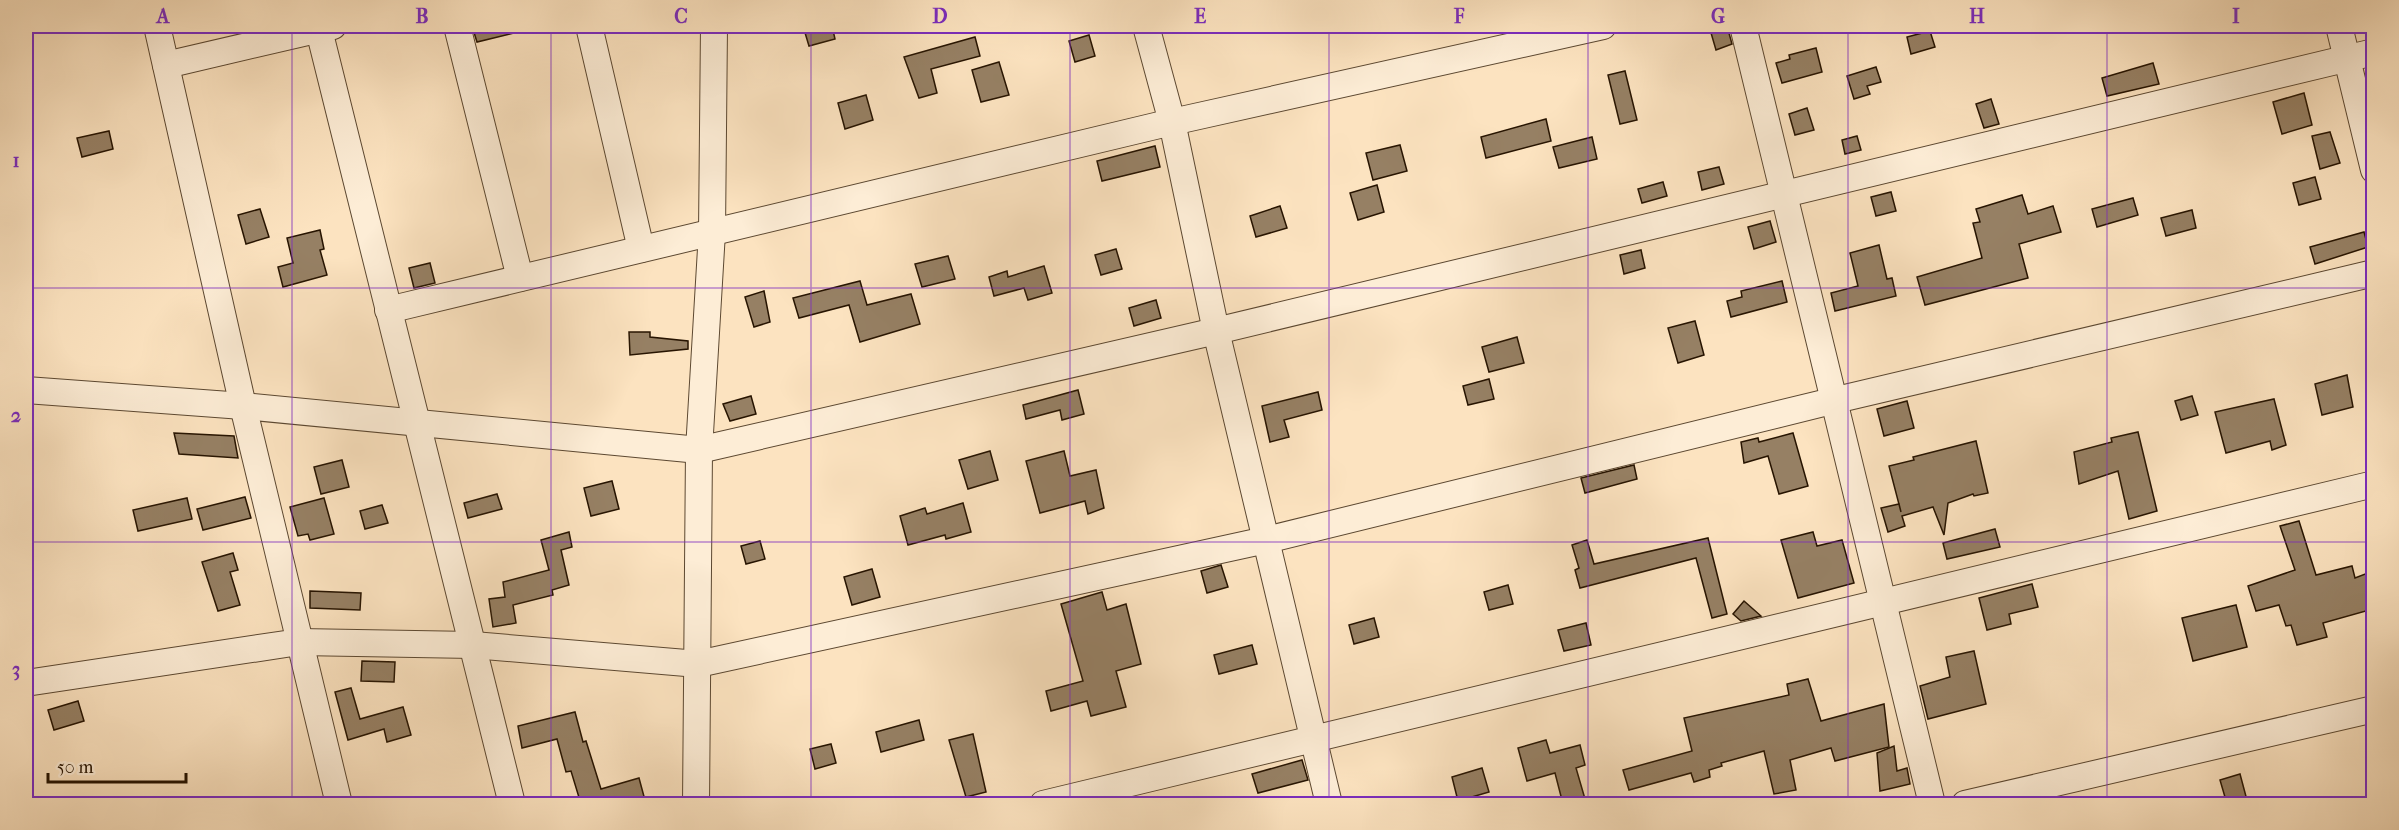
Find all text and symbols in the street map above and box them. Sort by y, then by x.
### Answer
text: A [155,5,171,28]
text: B [415,5,429,28]
text: C [674,5,688,28]
text: D [932,5,948,28]
text: E [1194,5,1206,28]
text: F [1453,5,1465,28]
text: G [1711,5,1725,28]
text: H [1969,5,1985,28]
text: I [2232,5,2240,28]
text: 1 [12,149,20,172]
text: 2 [11,404,21,427]
text: 3 [12,658,20,681]
scale bar [48,746,186,784]
text: 50 m [57,757,94,778]

